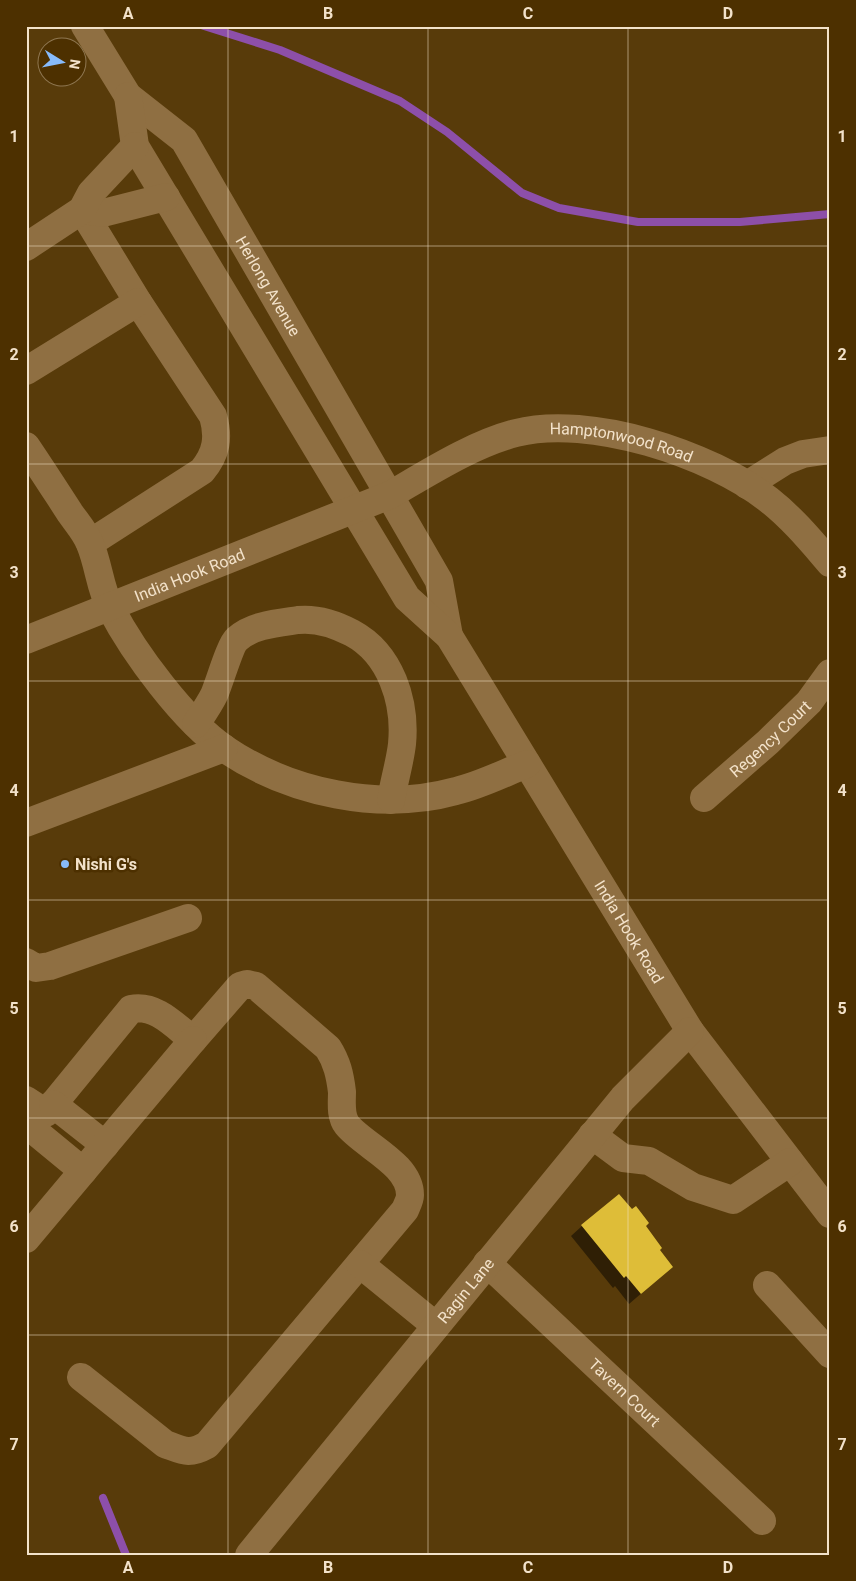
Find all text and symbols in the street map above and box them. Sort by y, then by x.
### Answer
text: A [123,4,134,23]
text: B [323,4,333,23]
text: C [523,4,533,23]
text: D [723,4,733,23]
north arrow [38,38,88,88]
text: N [66,58,84,71]
text: 1 [9,127,19,146]
text: 1 [837,127,847,146]
street label: Herlong Avenue [232,233,304,340]
text: 2 [9,345,19,364]
text: 2 [837,345,847,364]
street label: Hamptonwood Road [550,419,696,467]
street label: India Hook Road [132,545,248,606]
text: 3 [9,563,19,582]
text: 3 [837,563,847,582]
street label: Regency Court [726,696,815,781]
text: 4 [9,781,19,800]
text: 4 [837,781,847,800]
place label: Nishi G's [75,855,137,874]
marker: Nishi G's [59,858,71,870]
street label: India Hook Road [590,877,668,987]
text: 5 [9,999,19,1018]
text: 5 [837,999,847,1018]
text: 6 [9,1217,19,1236]
text: 6 [837,1217,847,1236]
street label: Ragin Lane [434,1254,498,1327]
street label: Tavern Court [585,1355,664,1431]
text: 7 [9,1435,19,1454]
text: 7 [837,1435,847,1454]
text: A [123,1558,134,1577]
text: B [323,1558,333,1577]
text: C [523,1558,533,1577]
text: D [723,1558,733,1577]

